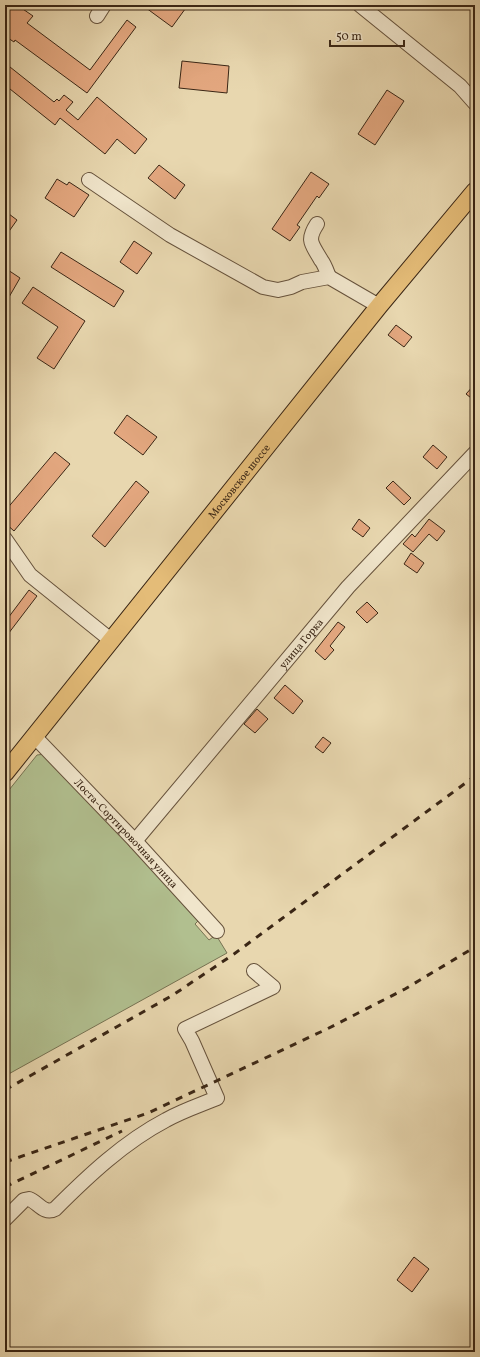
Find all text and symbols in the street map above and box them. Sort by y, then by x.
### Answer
scale bar [330,22,404,48]
text: 50 m [336,29,362,45]
street label: Московское шоссе [205,441,275,523]
street label: улица Горка [276,615,328,673]
street label: Лоста-Сортировочная улица [70,776,181,893]

